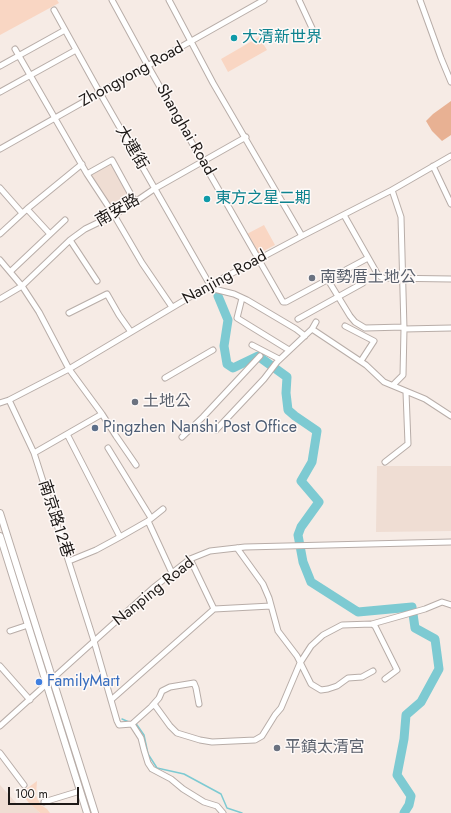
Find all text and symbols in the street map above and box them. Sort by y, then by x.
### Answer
place label: 大清新世界 [242,28,322,48]
marker: 大清新世界 [229,33,239,43]
street label: Zhongyong Road [77,39,187,111]
street label: Shanghai Road [151,81,219,179]
street label: 大連街 [111,122,151,174]
place label: 東方之星二期 [215,189,311,209]
street label: 南安路 [92,191,144,231]
marker: 東方之星二期 [202,194,212,204]
street label: Nanjing Road [179,247,271,309]
place label: 南勢厝土地公 [320,268,416,288]
marker: 南勢厝土地公 [307,273,317,283]
place label: 土地公 [143,392,191,412]
marker: 土地公 [130,397,140,407]
place label: Pingzhen Nanshi Post Office [103,418,297,438]
marker: Pingzhen Nanshi Post Office [90,423,100,433]
street label: 南京路12巷 [33,478,77,560]
street label: Nanping Road [110,554,198,630]
place label: FamilyMart [47,672,120,692]
marker: FamilyMart [34,677,44,687]
place label: 平鎮太清宮 [285,738,365,758]
marker: 平鎮太清宮 [272,743,282,753]
scale bar [10,779,81,805]
text: 100 m [15,785,48,803]

